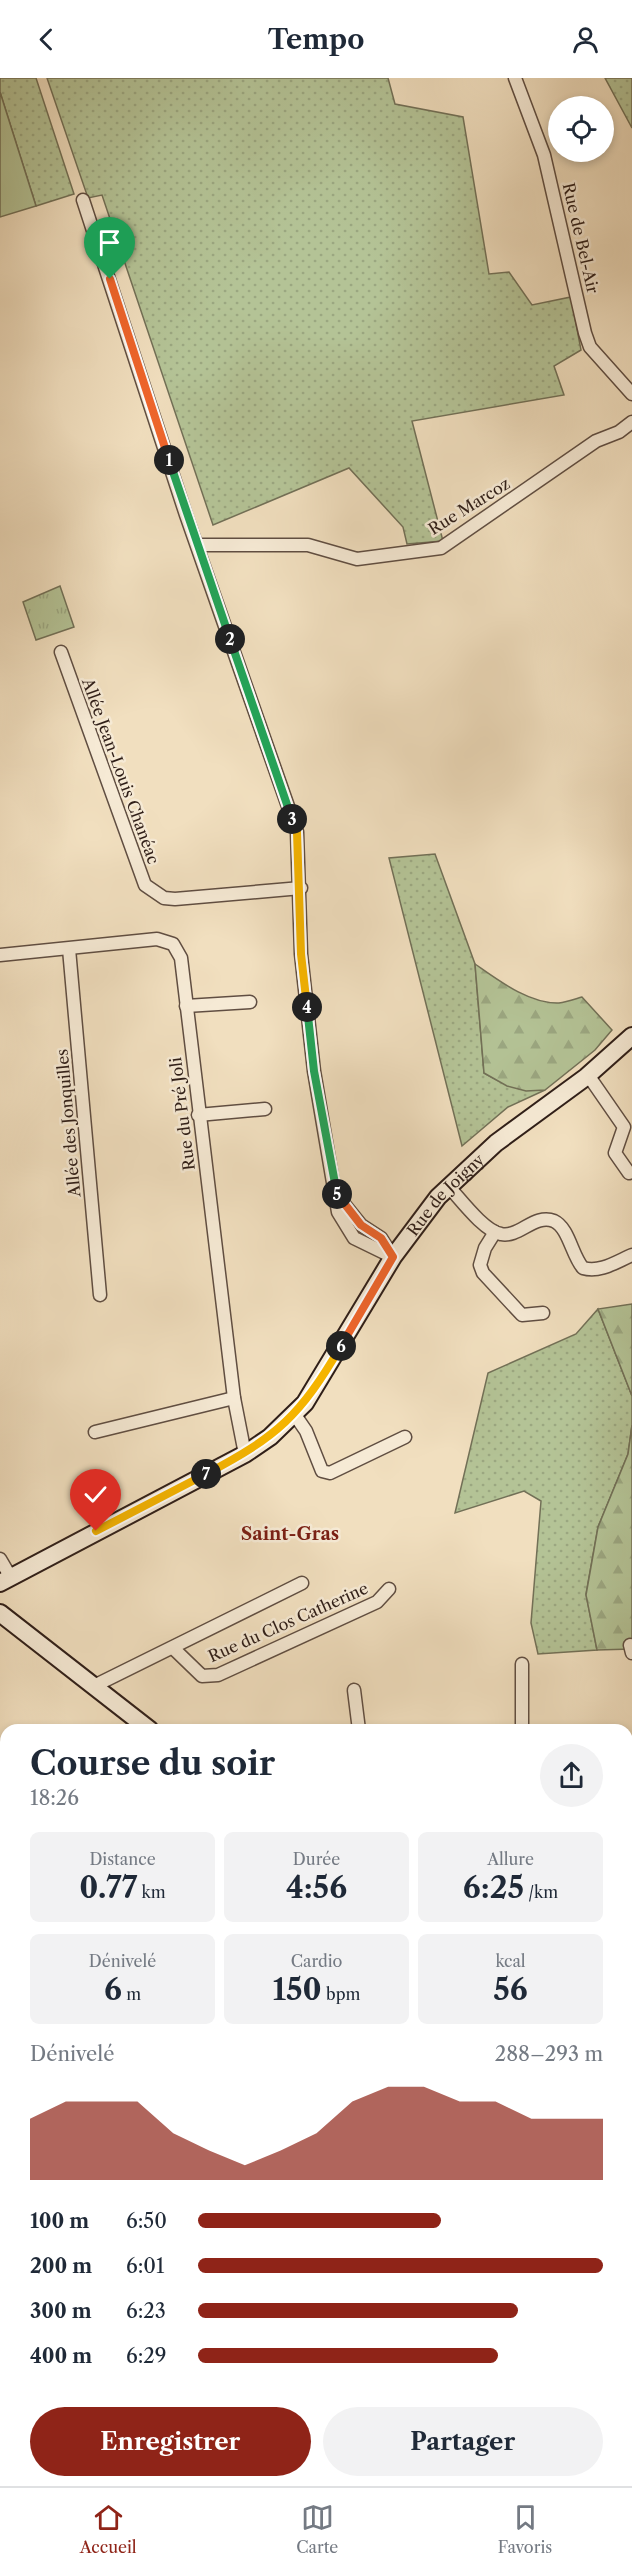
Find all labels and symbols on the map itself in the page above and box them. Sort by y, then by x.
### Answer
street label: Rue de Bel-Air [559,181,604,296]
pin [84,217,135,279]
pin: 1 [154,445,184,475]
street label: Rue Marcoz [425,473,513,539]
pin: 2 [215,624,245,654]
street label: Allée Jean-Louis Chanéac [78,674,164,867]
pin: 3 [277,804,307,834]
pin: 4 [292,992,322,1022]
street label: Allée des Jonquilles [52,1048,85,1199]
street label: Rue du Pré Joli [165,1056,199,1172]
street label: Rue de Joigny [402,1149,489,1240]
pin: 5 [322,1179,352,1209]
pin: 6 [326,1331,356,1361]
pin: 7 [191,1459,221,1489]
pin [70,1469,121,1531]
district label: Saint-Gras [241,1523,339,1545]
street label: Rue du Clos Catherine [205,1578,371,1666]

